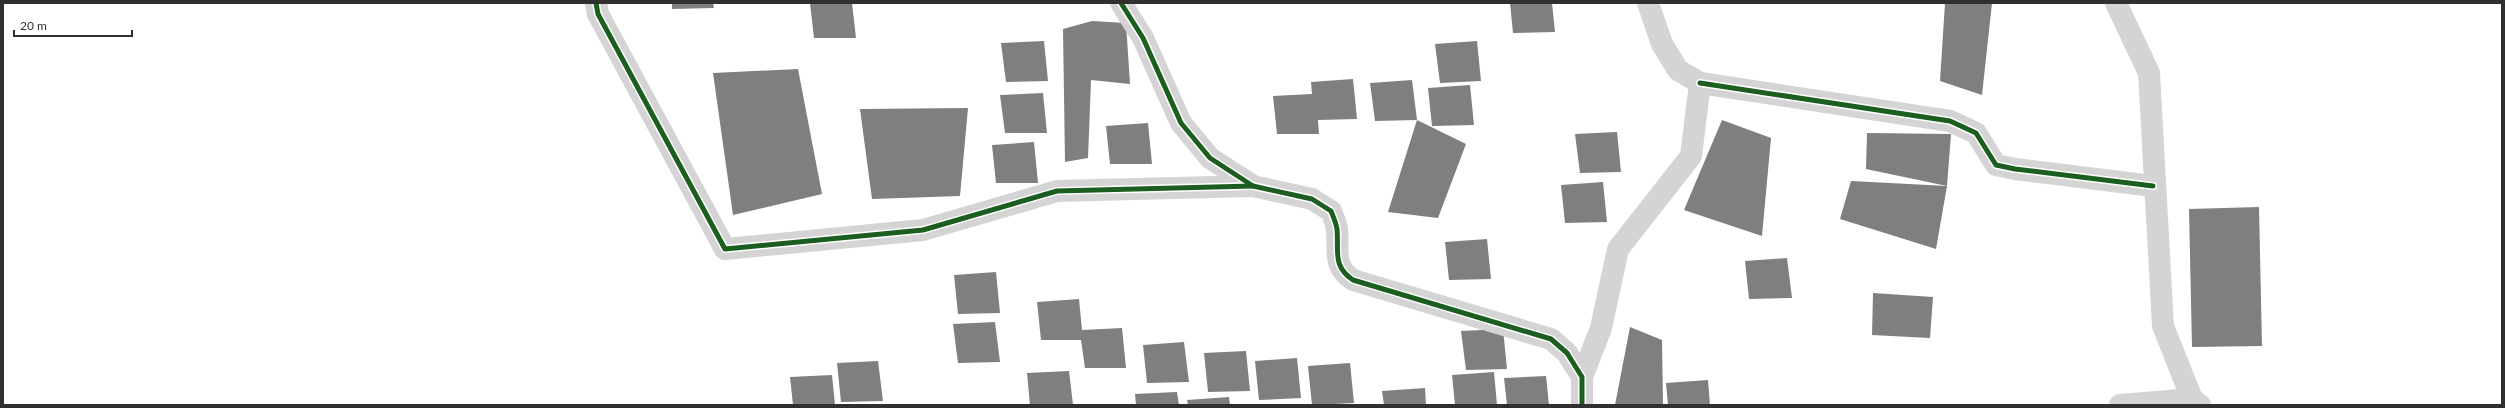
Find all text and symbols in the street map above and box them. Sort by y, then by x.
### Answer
scale bar [14,12,132,38]
text: 20 m [20,18,47,33]

